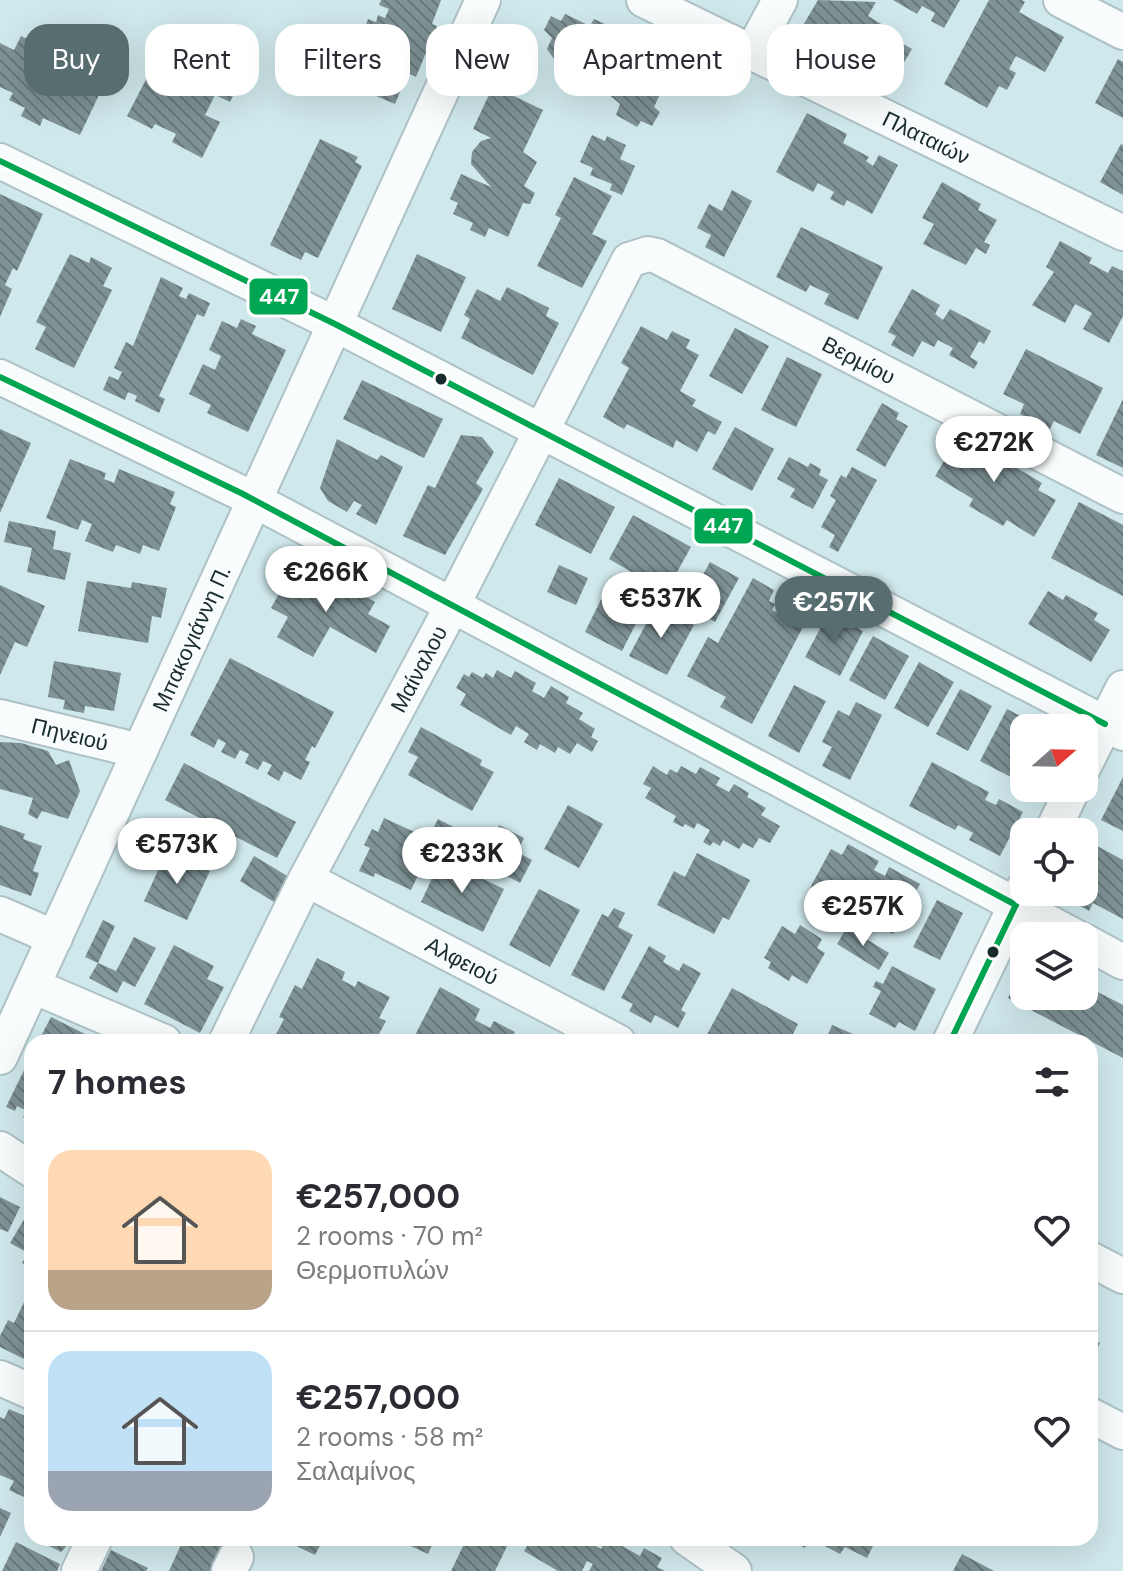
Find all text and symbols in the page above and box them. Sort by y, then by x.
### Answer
chip: Buy [24,24,129,96]
chip: Rent [145,24,259,96]
chip: Filters [275,24,410,96]
chip: New [426,24,538,96]
chip: Apartment [554,24,751,96]
chip: House [767,24,904,96]
street label: Πλαταιών [878,104,975,171]
line badge: 447 [248,277,309,316]
text: 447 [259,282,299,311]
street label: Βερμίου [817,329,900,391]
unlabelled marker [433,371,449,387]
pin: €272K [938,416,1050,484]
text: €272K [953,425,1035,459]
line badge: 447 [693,507,754,545]
text: 447 [703,511,743,540]
pin: €266K [270,546,382,614]
text: €266K [283,555,369,589]
street label: Μπακογιάννη Π. [146,561,237,716]
pin: €537K [605,572,717,640]
pin: €257K [778,576,890,644]
text: €537K [619,581,703,615]
text: €257K [793,585,875,619]
street label: Μαίναλου [384,621,454,718]
street label: Πηνειού [28,711,111,758]
north arrow [1010,714,1098,802]
map controls [1010,714,1098,1010]
pin: €573K [121,818,233,886]
button: locate [1010,818,1098,906]
text: €573K [136,827,218,861]
pin: €233K [406,827,518,895]
text: €233K [420,836,504,870]
pin: €257K [807,880,919,948]
text: €257K [822,889,904,923]
button: layers [1010,922,1098,1010]
street label: Αλφειού [420,930,503,992]
unlabelled marker [985,944,1001,960]
text: 7 homes [48,1060,187,1105]
icon: filters [1030,1060,1074,1104]
text: €257,000 [296,1174,460,1219]
icon: home [112,1182,208,1278]
icon: heart [1030,1208,1074,1252]
text: 2 rooms · 70 m² [296,1219,483,1253]
text: Θερμοπυλών [296,1253,449,1287]
text: €257,000 [296,1375,460,1420]
icon: home [112,1383,208,1479]
icon: heart [1030,1409,1074,1453]
text: 2 rooms · 58 m² [296,1420,483,1454]
text: Σαλαμίνος [296,1454,416,1488]

